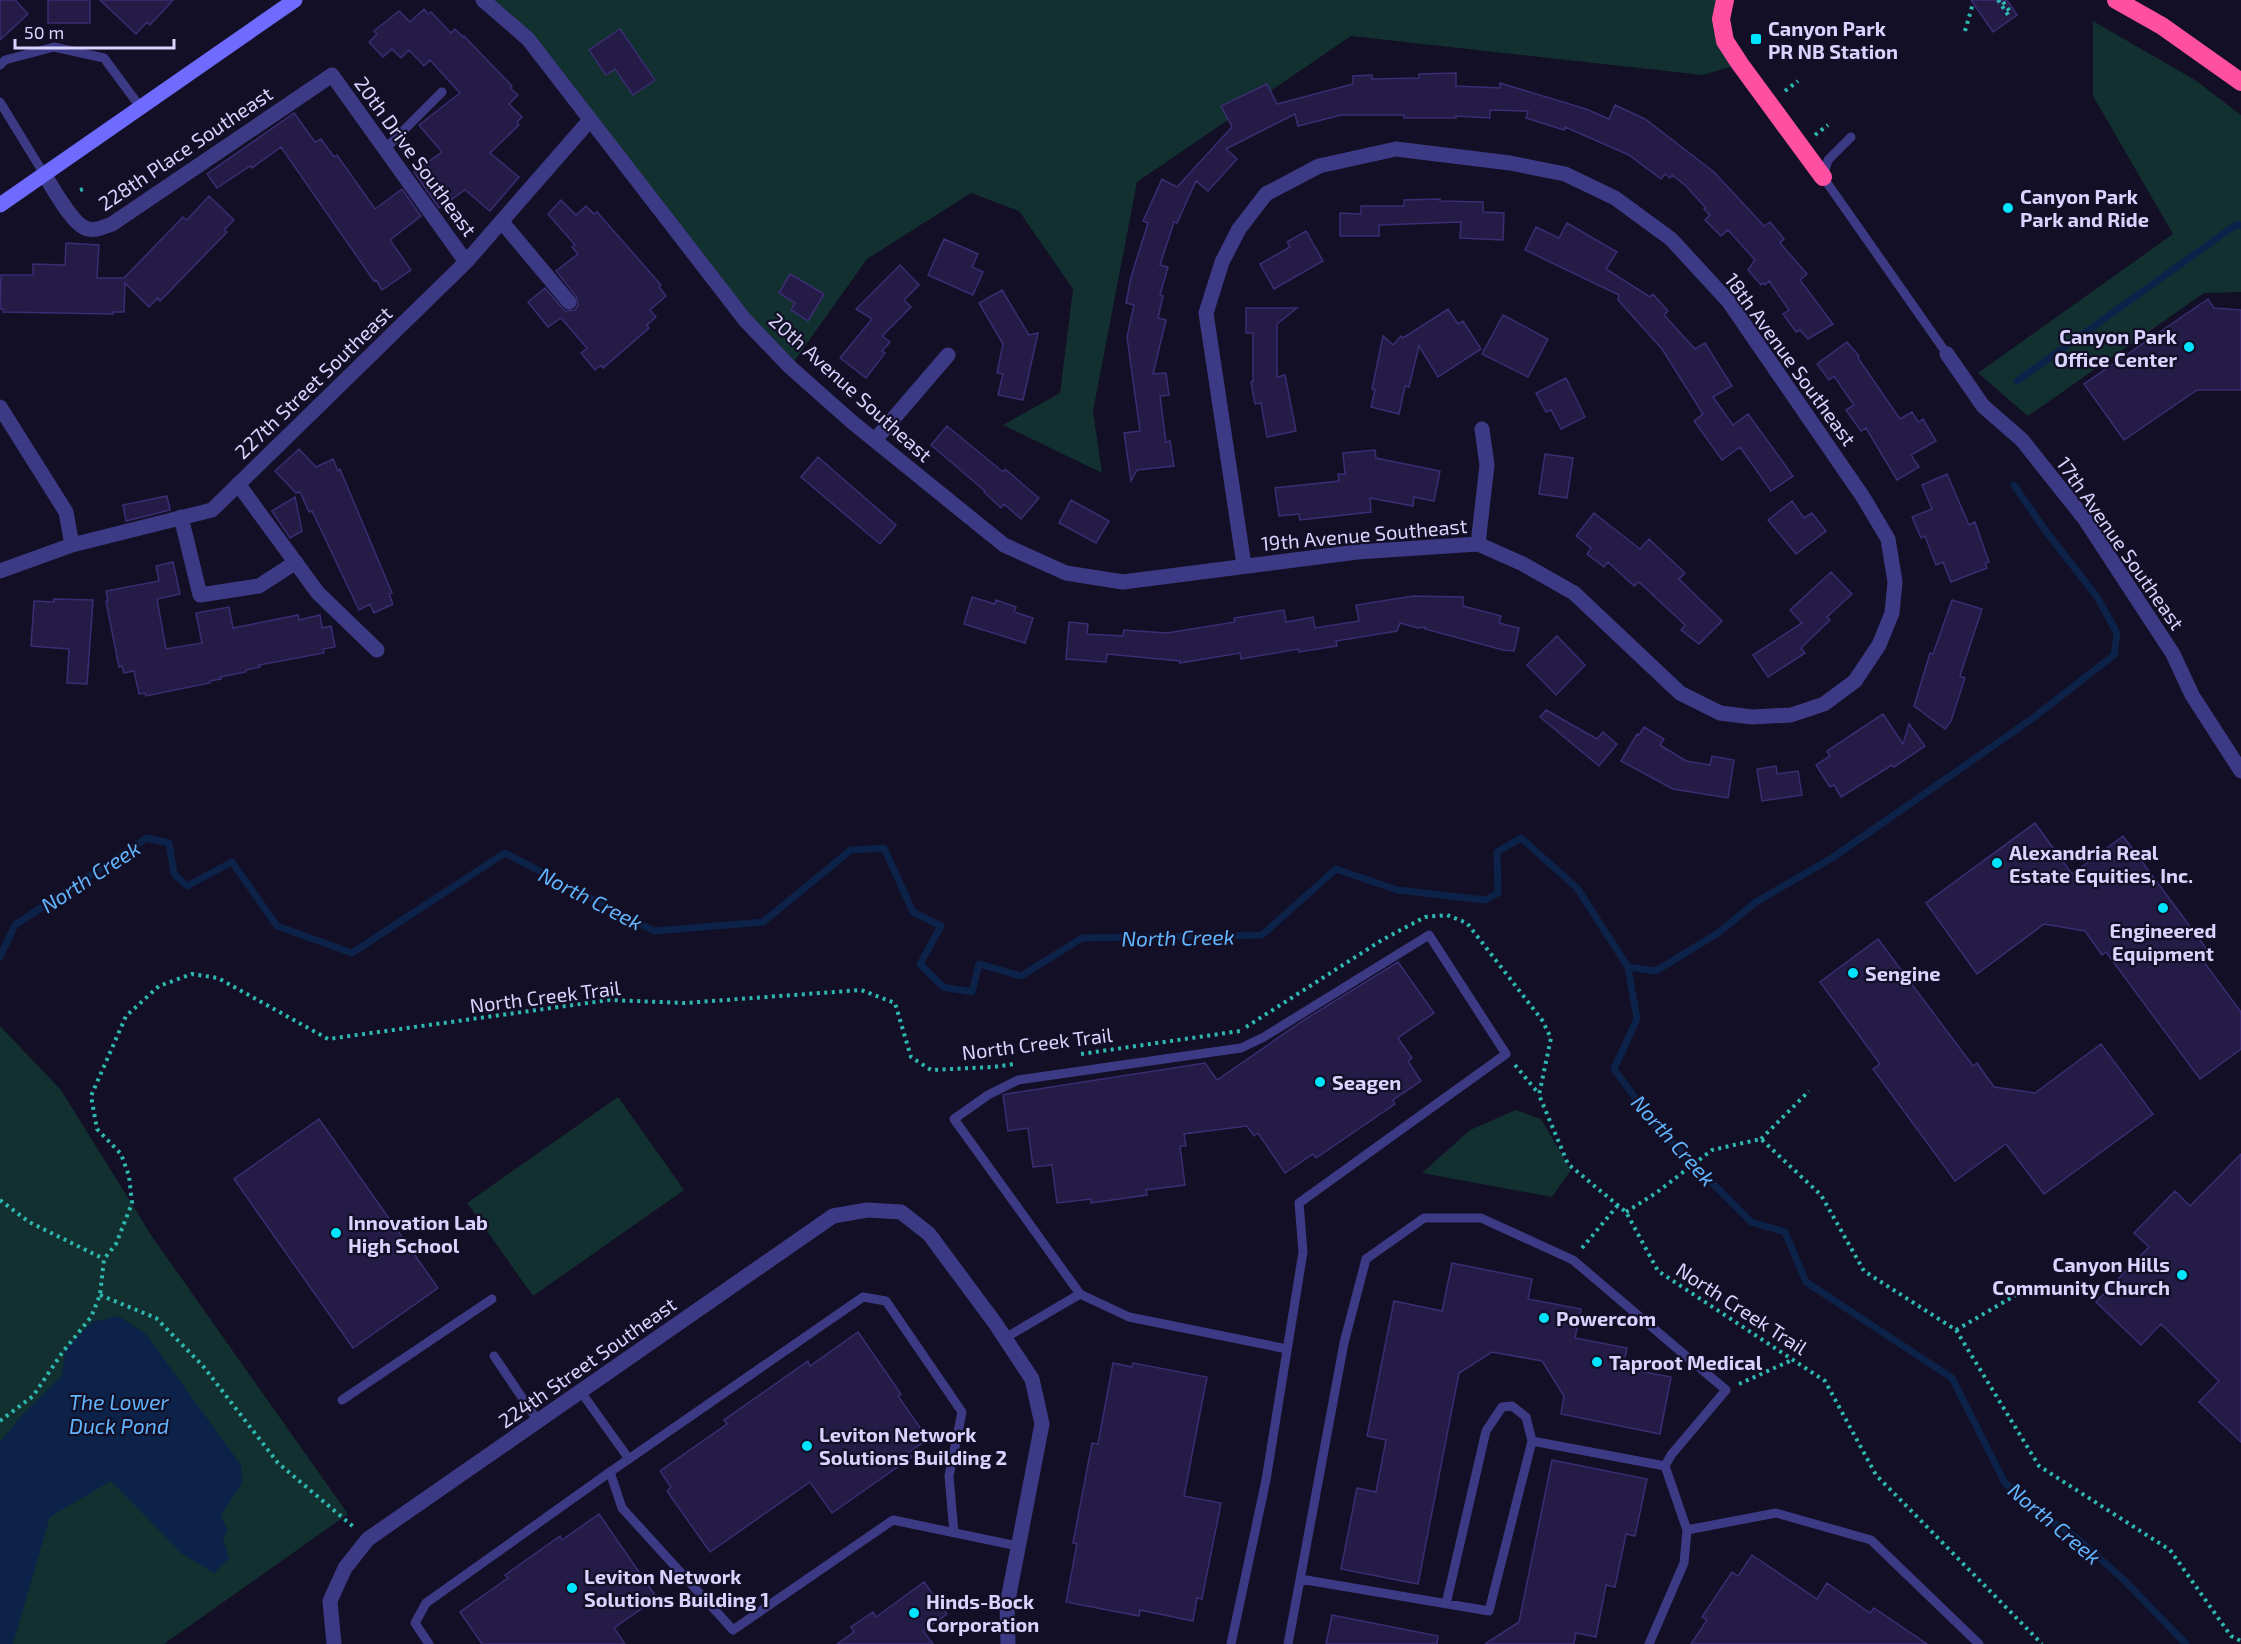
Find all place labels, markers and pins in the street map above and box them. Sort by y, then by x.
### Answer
place label: Canyon Park PR NB Station [1768,16,1898,63]
marker: Canyon Park PR NB Station [1749,32,1763,46]
place label: Canyon Park Park and Ride [2020,184,2149,231]
marker: Canyon Park Park and Ride [2001,201,2015,215]
place label: Canyon Park Office Center [2054,324,2178,371]
marker: Canyon Park Office Center [2182,340,2196,354]
place label: Alexandria Real Estate Equities, Inc. [2009,840,2193,887]
marker: Alexandria Real Estate Equities, Inc. [1990,856,2004,870]
marker: Engineered Equipment [2156,901,2170,915]
place label: Engineered Equipment [2110,918,2216,965]
place label: Sengine [1865,961,1940,985]
marker: Sengine [1846,966,1860,980]
place label: Seagen [1332,1070,1401,1094]
marker: Seagen [1313,1075,1327,1089]
place label: Innovation Lab High School [348,1210,488,1257]
marker: Innovation Lab High School [329,1226,343,1240]
place label: Canyon Hills Community Church [1992,1252,2170,1300]
marker: Canyon Hills Community Church [2175,1268,2189,1282]
place label: Powercom [1556,1306,1656,1330]
marker: Powercom [1537,1311,1551,1325]
place label: Taproot Medical [1609,1350,1763,1374]
marker: Taproot Medical [1590,1355,1604,1369]
place label: Leviton Network Solutions Building 2 [819,1422,1007,1469]
marker: Leviton Network Solutions Building 2 [800,1439,814,1453]
place label: Leviton Network Solutions Building 1 [584,1564,769,1611]
marker: Leviton Network Solutions Building 1 [565,1581,579,1595]
place label: Hinds-Bock Corporation [926,1589,1039,1636]
marker: Hinds-Bock Corporation [907,1606,921,1620]

